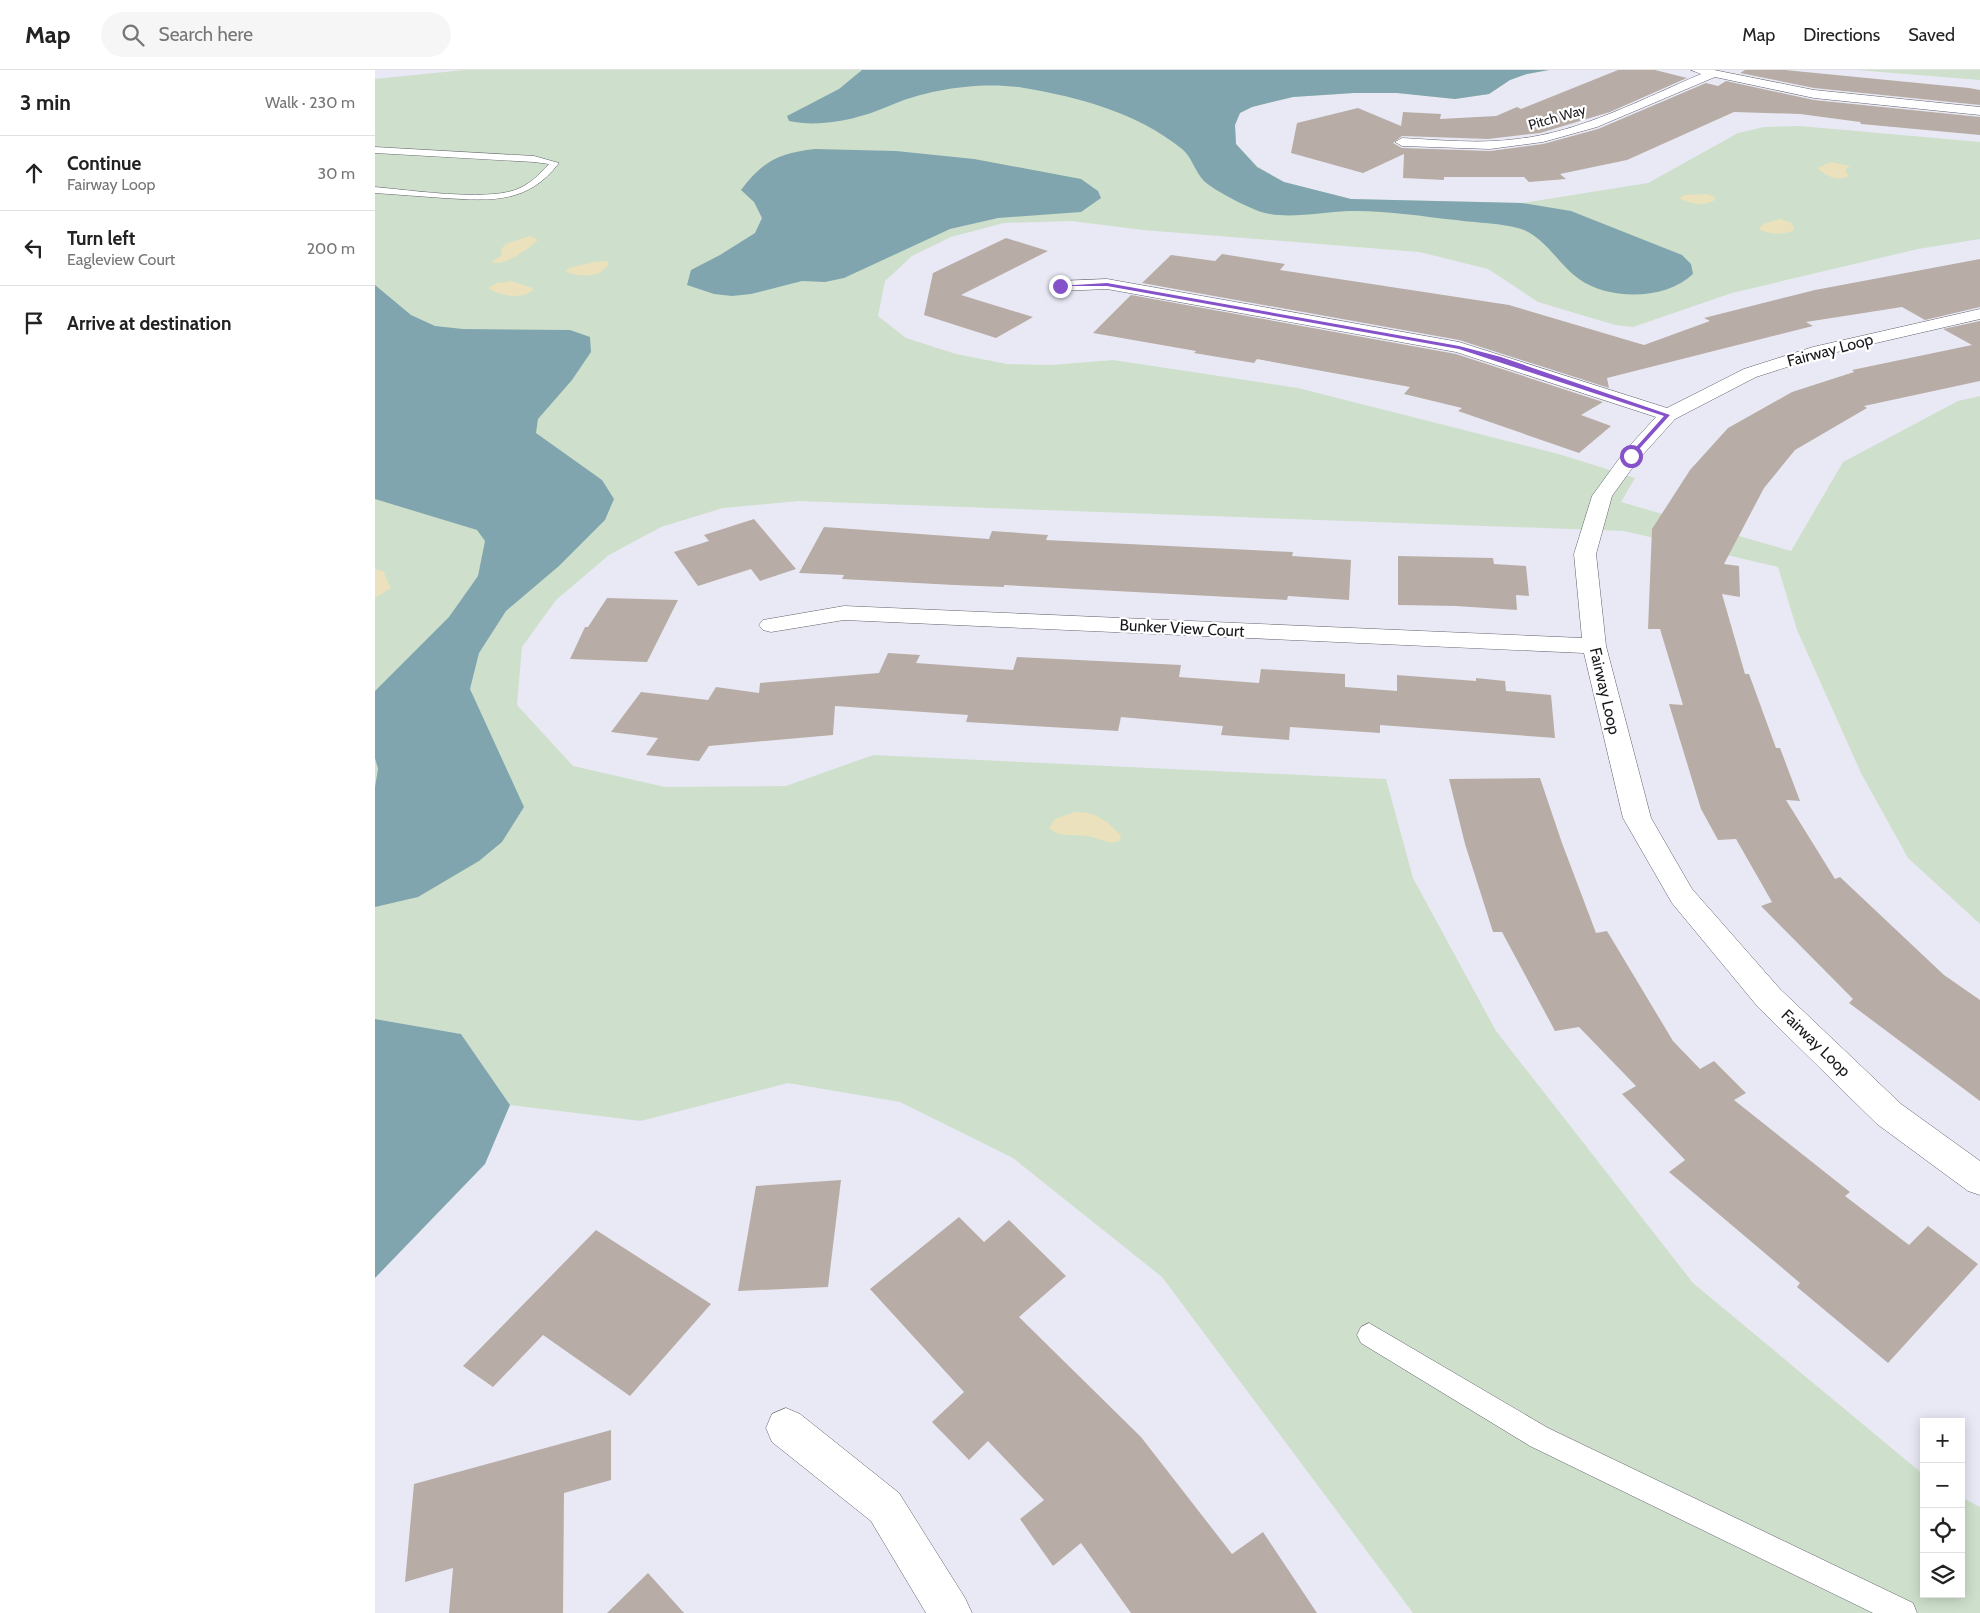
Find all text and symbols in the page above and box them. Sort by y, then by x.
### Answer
search box [101,12,451,57]
text: Map [25,20,71,49]
icon: search [119,21,147,49]
text: Search here [159,23,253,46]
text: Map [1742,24,1775,46]
text: Directions [1803,24,1880,46]
text: Saved [1908,24,1955,46]
text: 3 min [20,90,71,115]
text: Walk · 230 m [265,93,355,112]
street label: Pitch Way [1526,100,1588,134]
text: Continue [67,152,141,175]
icon: ahead [20,159,48,187]
text: 30 m [318,164,355,183]
text: Fairway Loop [67,175,156,194]
text: Turn left [67,227,135,250]
icon: left [20,234,48,262]
text: 200 m [307,239,355,258]
text: Eagleview Court [67,250,175,269]
route end [1049,275,1072,298]
icon: arrive [20,309,48,337]
text: Arrive at destination [67,312,231,335]
street label: Fairway Loop [1785,329,1875,371]
route start [1620,445,1643,468]
street label: Bunker View Court [1119,615,1246,641]
street label: Fairway Loop [1586,646,1624,736]
street label: Fairway Loop [1778,1005,1855,1081]
map controls [1920,1418,1965,1598]
button: + [1920,1418,1965,1463]
button: − [1920,1463,1965,1508]
button: locate [1920,1508,1965,1553]
button: layers [1920,1553,1965,1598]

